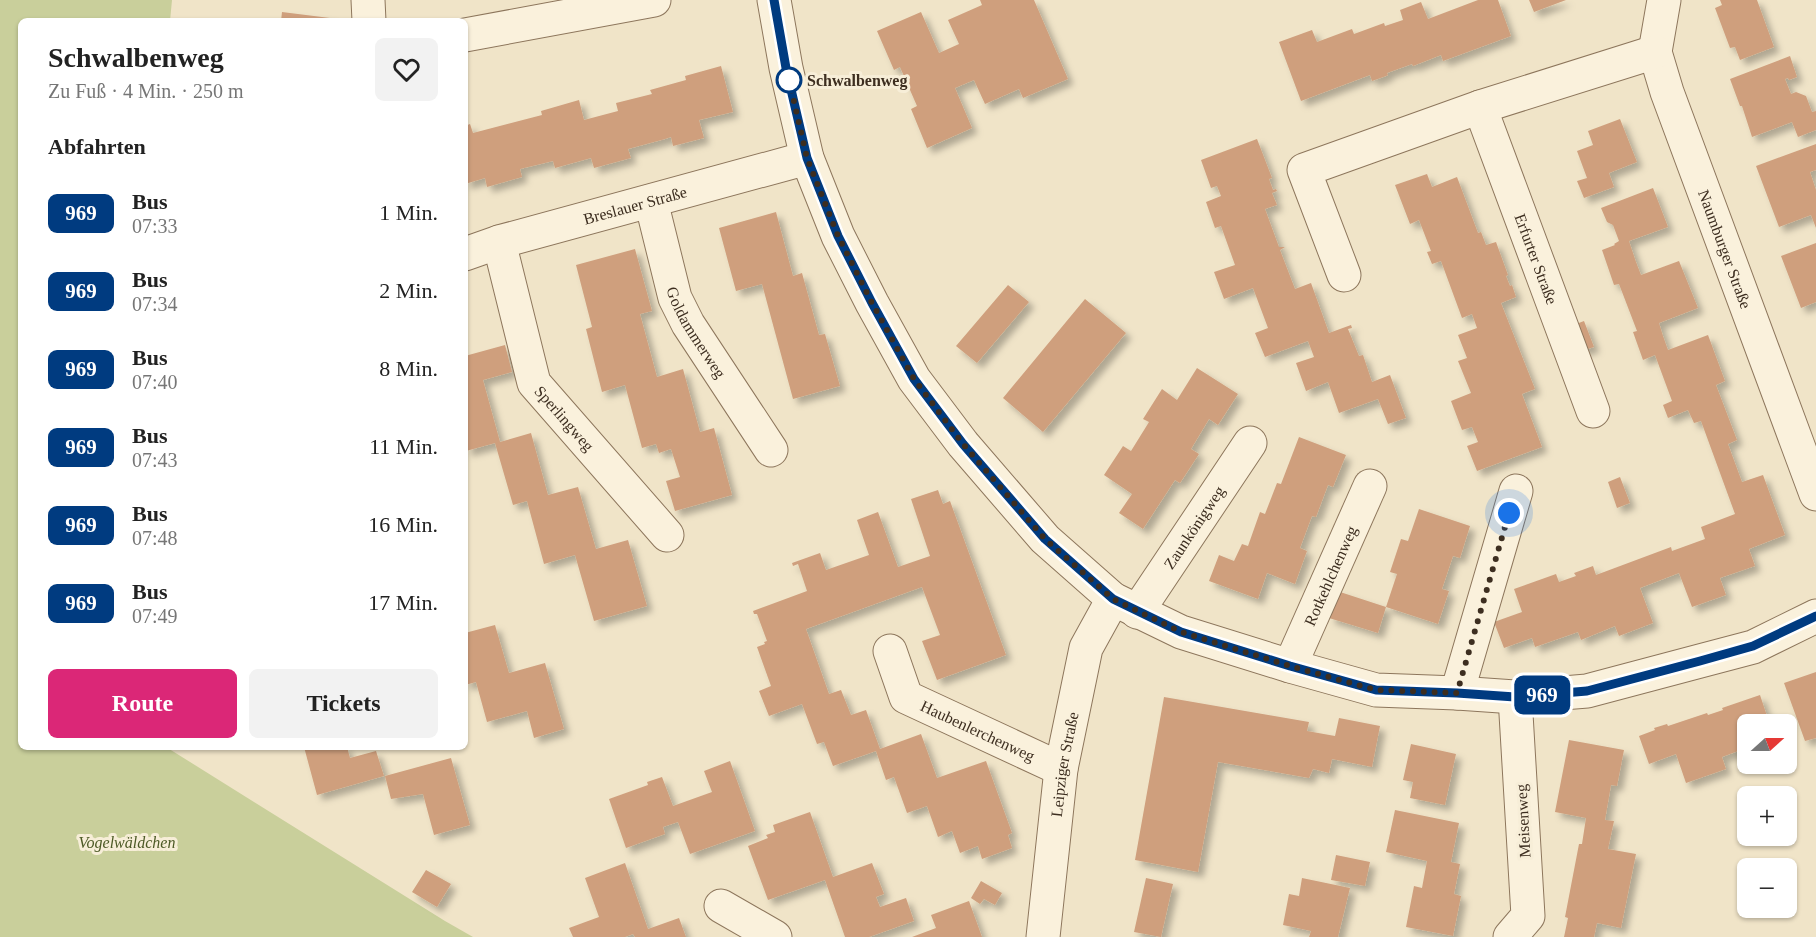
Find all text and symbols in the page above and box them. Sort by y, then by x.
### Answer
button: heart [375,38,438,101]
text: Schwalbenweg [48,42,224,73]
marker: Schwalbenweg [776,67,802,93]
place label: Schwalbenweg [807,72,907,90]
text: Zu Fuß · 4 Min. · 250 m [48,80,244,102]
text: Abfahrten [48,134,146,159]
street label: Breslauer Straße [581,183,688,227]
street label: Naumburger Straße [1695,187,1755,311]
text: Bus [132,189,167,214]
text: 1 Min. [379,200,438,225]
text: 969 [65,201,97,225]
street label: Erfurter Straße [1512,211,1561,307]
text: 07:33 [132,215,178,237]
text: Bus [132,267,167,292]
text: 2 Min. [379,278,438,303]
text: 969 [65,279,97,303]
street label: Goldammerweg [664,285,730,381]
text: 07:34 [132,293,178,315]
text: Bus [132,345,167,370]
text: 8 Min. [379,356,438,381]
text: 969 [65,357,97,381]
text: 07:40 [132,371,178,393]
street label: Sperlingweg [532,382,598,455]
text: Bus [132,423,167,448]
text: 11 Min. [369,434,438,459]
text: 969 [65,435,97,459]
text: 07:43 [132,449,178,471]
street label: Zaunkönigweg [1160,483,1228,572]
your location [1494,498,1524,528]
text: Bus [132,501,167,526]
text: 16 Min. [368,512,438,537]
text: 969 [65,513,97,537]
street label: Rotkehlchenweg [1301,523,1361,628]
text: 07:48 [132,527,178,549]
text: Bus [132,579,167,604]
text: 17 Min. [368,590,438,615]
text: 969 [65,591,97,615]
text: 07:49 [132,605,178,627]
button: Route [48,669,237,738]
button: Tickets [249,669,438,738]
line badge: 969 [1508,676,1576,714]
text: 969 [1526,683,1558,707]
street label: Haubenlerchenweg [918,697,1038,765]
street label: Leipziger Straße [1047,710,1081,818]
north arrow [1737,714,1797,774]
map controls [1737,714,1797,918]
street label: Meisenweg [1513,784,1534,858]
button: + [1737,786,1797,846]
park label: Vogelwäldchen [79,834,175,852]
button: − [1737,858,1797,918]

